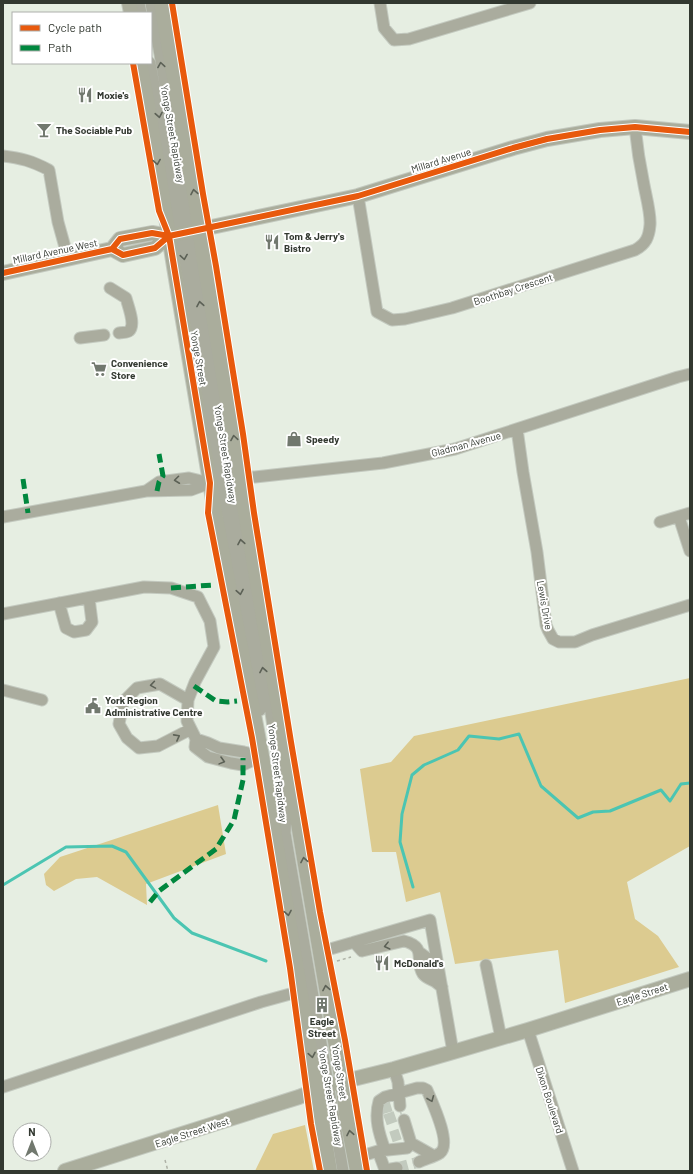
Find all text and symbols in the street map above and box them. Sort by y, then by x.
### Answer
legend [12,12,152,64]
text: Cycle path [48,20,102,34]
text: Path [48,40,72,54]
one-way arrow [157,62,166,68]
street label: Yonge Street Rapidway [158,84,188,184]
restaurant icon: Moxie's [76,86,94,104]
place label: Moxie's [97,89,129,101]
one-way arrow [155,112,163,118]
bar icon: The Sociable Pub [35,121,53,139]
place label: The Sociable Pub [56,124,132,136]
street label: Millard Avenue [409,145,473,175]
one-way arrow [152,159,161,165]
one-way arrow [190,189,199,195]
place label: Tom & Jerry's Bistro [284,230,345,254]
restaurant icon: Tom & Jerry's Bistro [263,233,281,251]
street label: Millard Avenue West [12,236,99,266]
one-way arrow [179,254,188,260]
street label: Boothbay Crescent [472,270,554,307]
one-way arrow [196,300,205,307]
street label: Yonge Street [188,329,210,387]
place label: Convenience Store [111,357,168,381]
supermarket icon: Convenience Store [90,360,108,378]
street label: Yonge Street Rapidway [212,404,240,504]
street label: Gladman Avenue [430,429,502,459]
shop icon: Speedy [285,430,303,448]
place label: Speedy [306,433,339,445]
one-way arrow [230,435,238,441]
one-way arrow [174,475,180,484]
one-way arrow [237,539,245,545]
street label: Lewis Drive [535,579,555,631]
one-way arrow [235,589,244,596]
one-way arrow [260,667,268,673]
one-way arrow [150,681,156,689]
place label: York Region Administrative Centre [105,694,203,718]
public building icon: York Region Administrative Centre [84,697,102,715]
street label: Yonge Street Rapidway [266,723,290,823]
one-way arrow [173,734,180,742]
one-way arrow [218,756,225,765]
one-way arrow [300,857,309,863]
one-way arrow [283,910,291,916]
one-way arrow [383,941,390,949]
restaurant icon: McDonald's [373,954,391,972]
place label: McDonald's [394,957,444,969]
street label: Eagle Street [615,980,670,1008]
one-way arrow [322,985,331,992]
building icon: Eagle Street [313,996,331,1014]
place label: Eagle Street [308,1015,336,1039]
street label: Yonge Street [330,1043,350,1101]
street label: Yonge Street Rapidway [316,1047,346,1147]
one-way arrow [307,1052,315,1058]
street label: Dixon Boulevard [534,1065,566,1135]
one-way arrow [426,1095,434,1102]
street label: Eagle Street West [153,1114,231,1150]
north arrow [12,1122,52,1162]
text: N [28,1125,36,1138]
one-way arrow [346,1130,354,1136]

